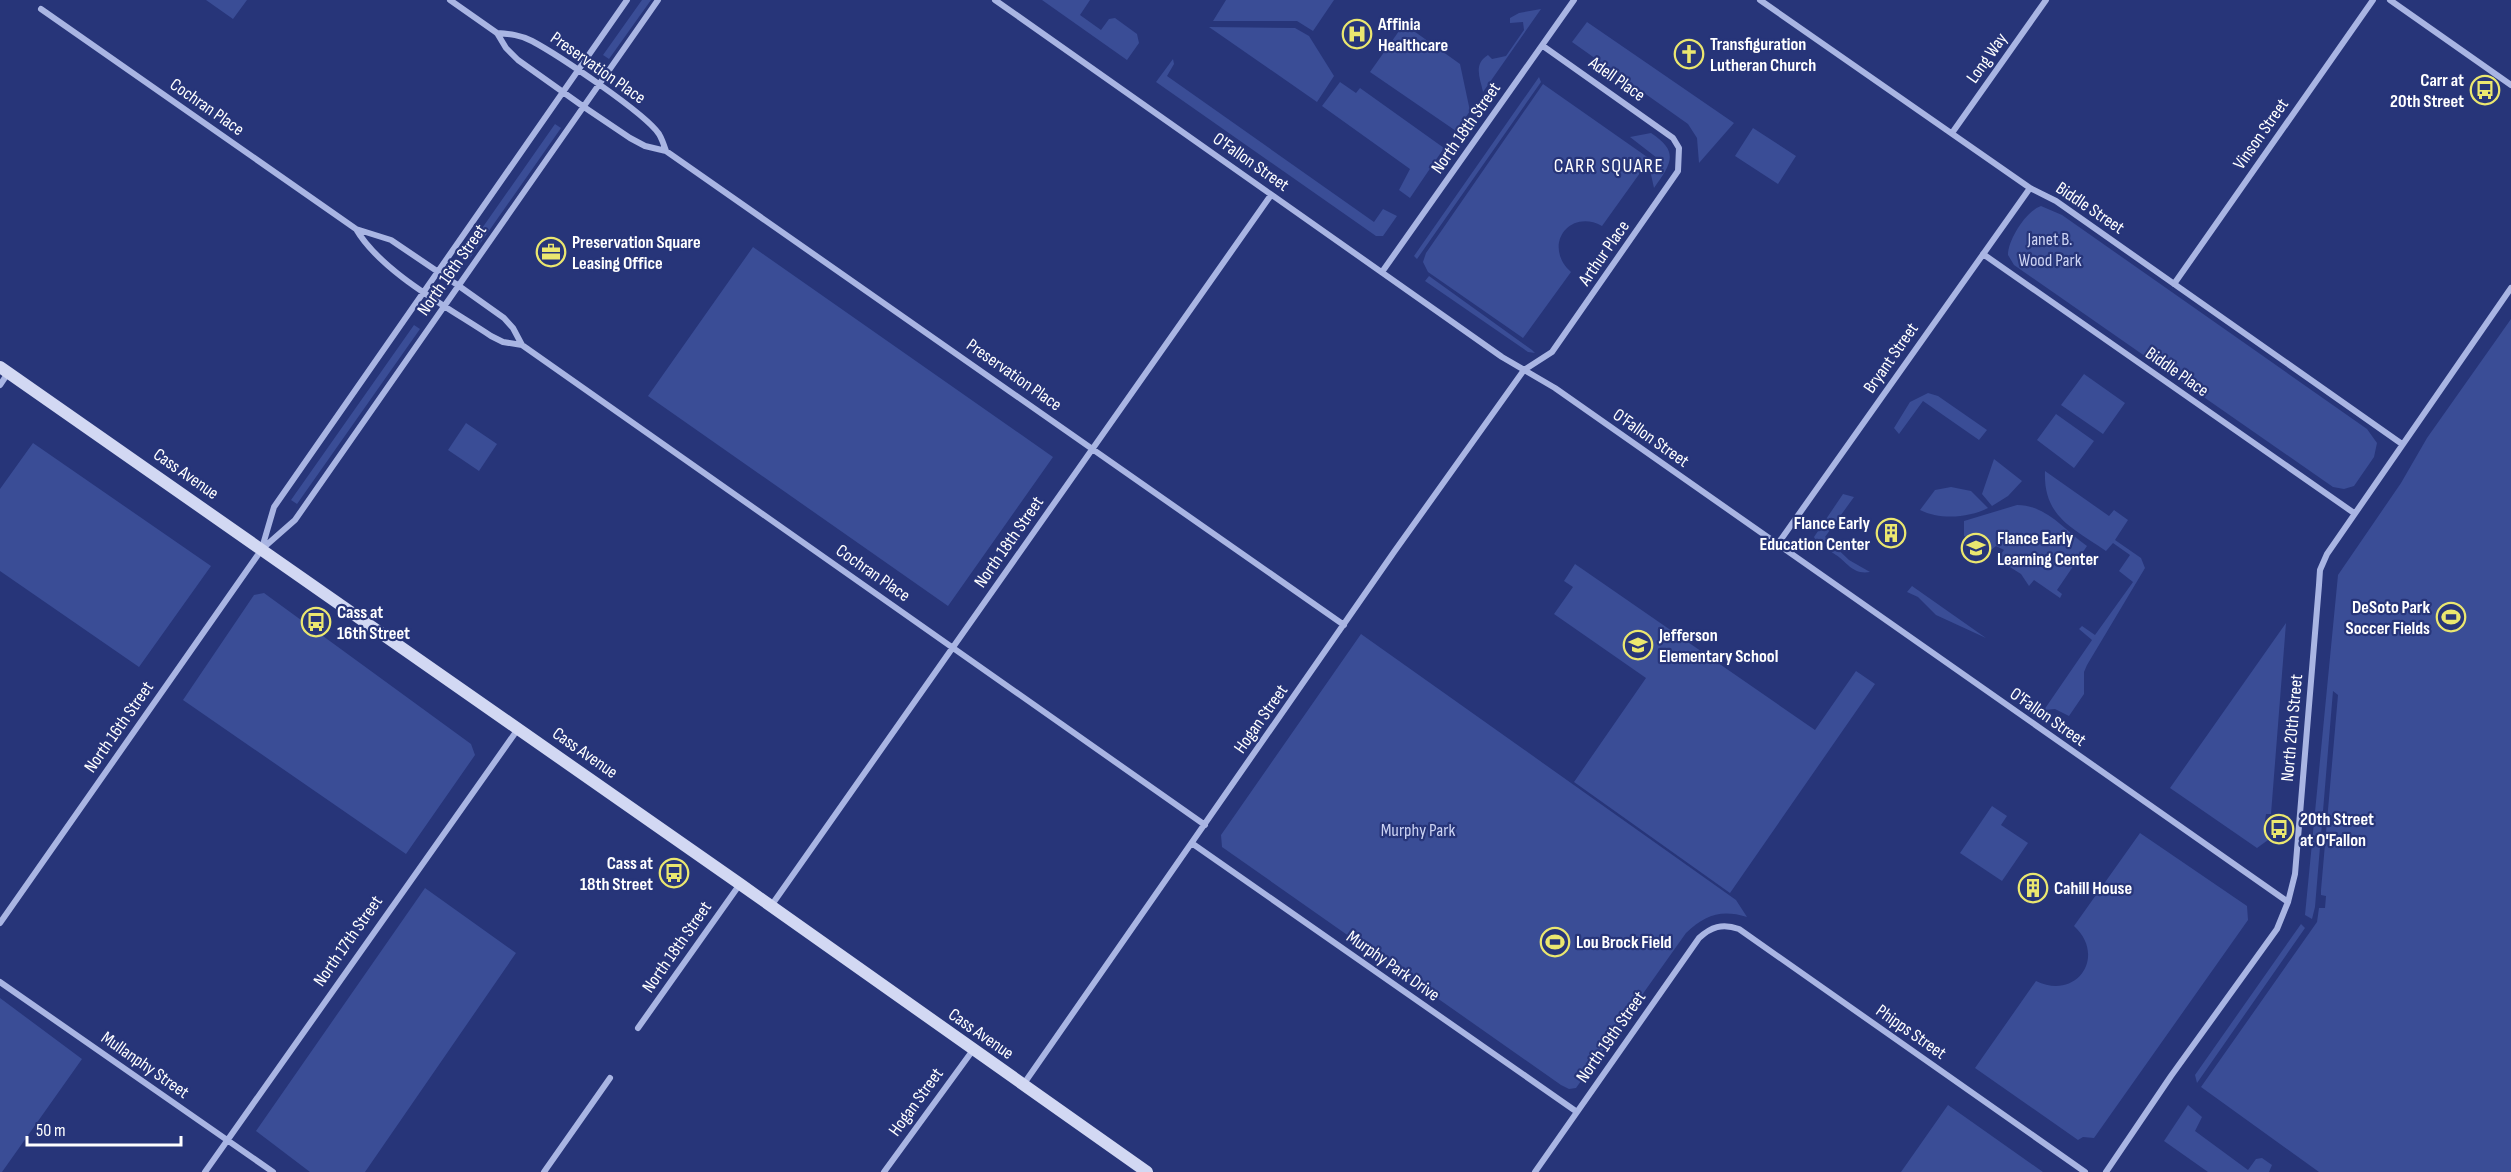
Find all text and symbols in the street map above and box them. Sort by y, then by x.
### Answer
place label: Affinia Healthcare [1377,14,1448,56]
hospital icon: Affinia Healthcare [1341,18,1373,50]
street label: Preservation Place [546,27,650,109]
street label: Long Way [1962,29,2012,87]
place label: Transfiguration Lutheran Church [1710,34,1816,76]
church icon: Transfiguration Lutheran Church [1673,38,1705,70]
street label: Adell Place [1584,51,1649,106]
place label: Carr at 20th Street [2390,70,2464,112]
street label: Cochran Place [166,74,248,140]
bus stop icon: Carr at 20th Street [2469,74,2501,106]
street label: North 18th Street [1427,78,1505,178]
street label: Vinson Street [2229,94,2293,173]
street label: O'Fallon Street [1209,128,1293,196]
district label: CARR SQUARE [1554,154,1664,178]
street label: Biddle Street [2052,178,2129,239]
street label: Arthur Place [1573,216,1634,290]
street label: North 16th Street [413,220,491,320]
park label: Janet B. Wood Park [2018,229,2082,271]
place label: Preservation Square Leasing Office [572,232,701,274]
office icon: Preservation Square Leasing Office [535,236,567,268]
street label: Bryant Street [1859,318,1923,397]
street label: Preservation Place [962,334,1066,416]
street label: Biddle Place [2141,343,2213,401]
street label: O'Fallon Street [1609,404,1693,472]
street label: Cass Avenue [149,444,223,504]
street label: North 18th Street [970,492,1048,592]
place label: Flance Early Education Center [1760,513,1871,555]
building icon: Flance Early Education Center [1875,517,1907,549]
place label: Flance Early Learning Center [1997,528,2099,570]
school or university icon: Flance Early Learning Center [1960,532,1992,564]
street label: Cochran Place [832,540,914,606]
place label: DeSoto Park Soccer Fields [2346,597,2430,639]
sports icon: DeSoto Park Soccer Fields [2435,601,2467,633]
place label: Cass at 16th Street [337,602,410,644]
bus stop icon: Cass at 16th Street [300,606,332,638]
place label: Jefferson Elementary School [1658,625,1778,667]
school or university icon: Jefferson Elementary School [1622,629,1654,661]
street label: North 20th Street [2277,673,2307,782]
street label: North 16th Street [80,677,158,777]
street label: Hogan Street [1230,680,1293,757]
street label: O'Fallon Street [2006,683,2090,751]
street label: Cass Avenue [548,723,622,783]
place label: 20th Street at O'Fallon [2300,809,2374,851]
bus stop icon: 20th Street at O'Fallon [2263,813,2295,845]
park label: Murphy Park [1381,820,1455,841]
place label: Cass at 18th Street [580,853,653,895]
bus stop icon: Cass at 18th Street [658,857,690,889]
building icon: Cahill House [2017,872,2049,904]
place label: Cahill House [2054,878,2132,899]
street label: North 17th Street [309,891,387,990]
street label: North 18th Street [638,897,716,997]
street label: Murphy Park Drive [1342,926,1444,1006]
sports icon: Lou Brock Field [1539,926,1571,958]
place label: Lou Brock Field [1576,932,1672,953]
street label: North 19th Street [1572,987,1650,1087]
street label: Phipps Street [1872,1000,1951,1064]
street label: Cass Avenue [944,1004,1018,1064]
street label: Mullanphy Street [97,1027,193,1103]
street label: Hogan Street [884,1063,948,1140]
scale bar [27,1109,182,1147]
text: 50 m [36,1120,66,1141]

